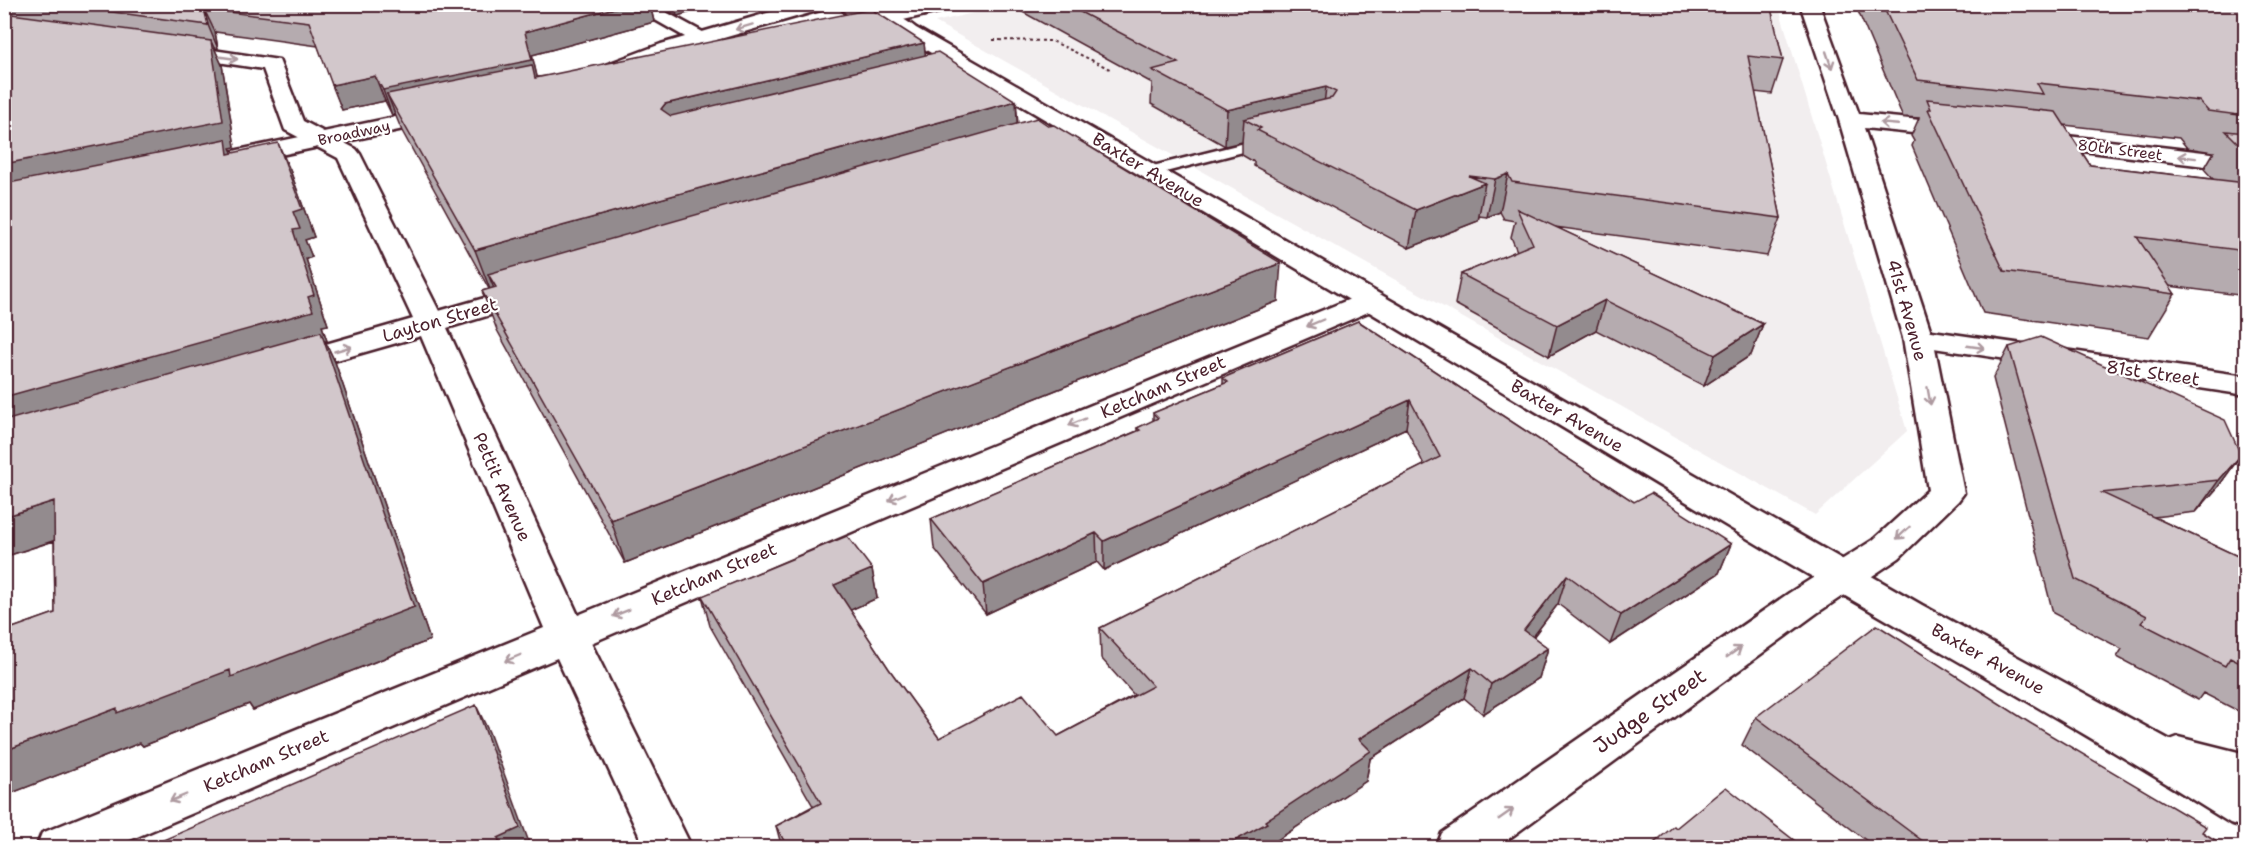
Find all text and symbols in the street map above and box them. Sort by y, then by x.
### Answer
one-way arrow [734,22,753,33]
one-way arrow [1824,50,1835,69]
one-way arrow [218,52,238,63]
street label: Broadway [316,116,392,150]
one-way arrow [1880,118,1900,129]
street label: Baxter Avenue [1088,127,1208,213]
street label: 80th Street [2076,135,2164,165]
one-way arrow [2178,152,2198,163]
street label: 41st Avenue [1881,256,1933,364]
street label: Layton Street [380,292,501,348]
one-way arrow [1307,318,1325,329]
one-way arrow [1966,341,1985,352]
one-way arrow [333,343,352,354]
street label: Ketcham Street [1097,350,1229,424]
street label: 81st Street [2105,355,2201,391]
street label: Baxter Avenue [1506,374,1628,458]
one-way arrow [1923,385,1934,405]
one-way arrow [1069,417,1087,428]
street label: Pettit Avenue [467,429,537,545]
one-way arrow [889,492,907,503]
one-way arrow [1896,526,1911,540]
street label: Ketcham Street [648,537,780,611]
one-way arrow [612,608,630,619]
street label: Baxter Avenue [1927,618,2049,700]
one-way arrow [1725,646,1741,658]
one-way arrow [505,653,523,664]
street label: Judge Street [1588,662,1712,760]
street label: Ketcham Street [200,724,332,798]
one-way arrow [170,793,188,804]
one-way arrow [1498,808,1514,820]

